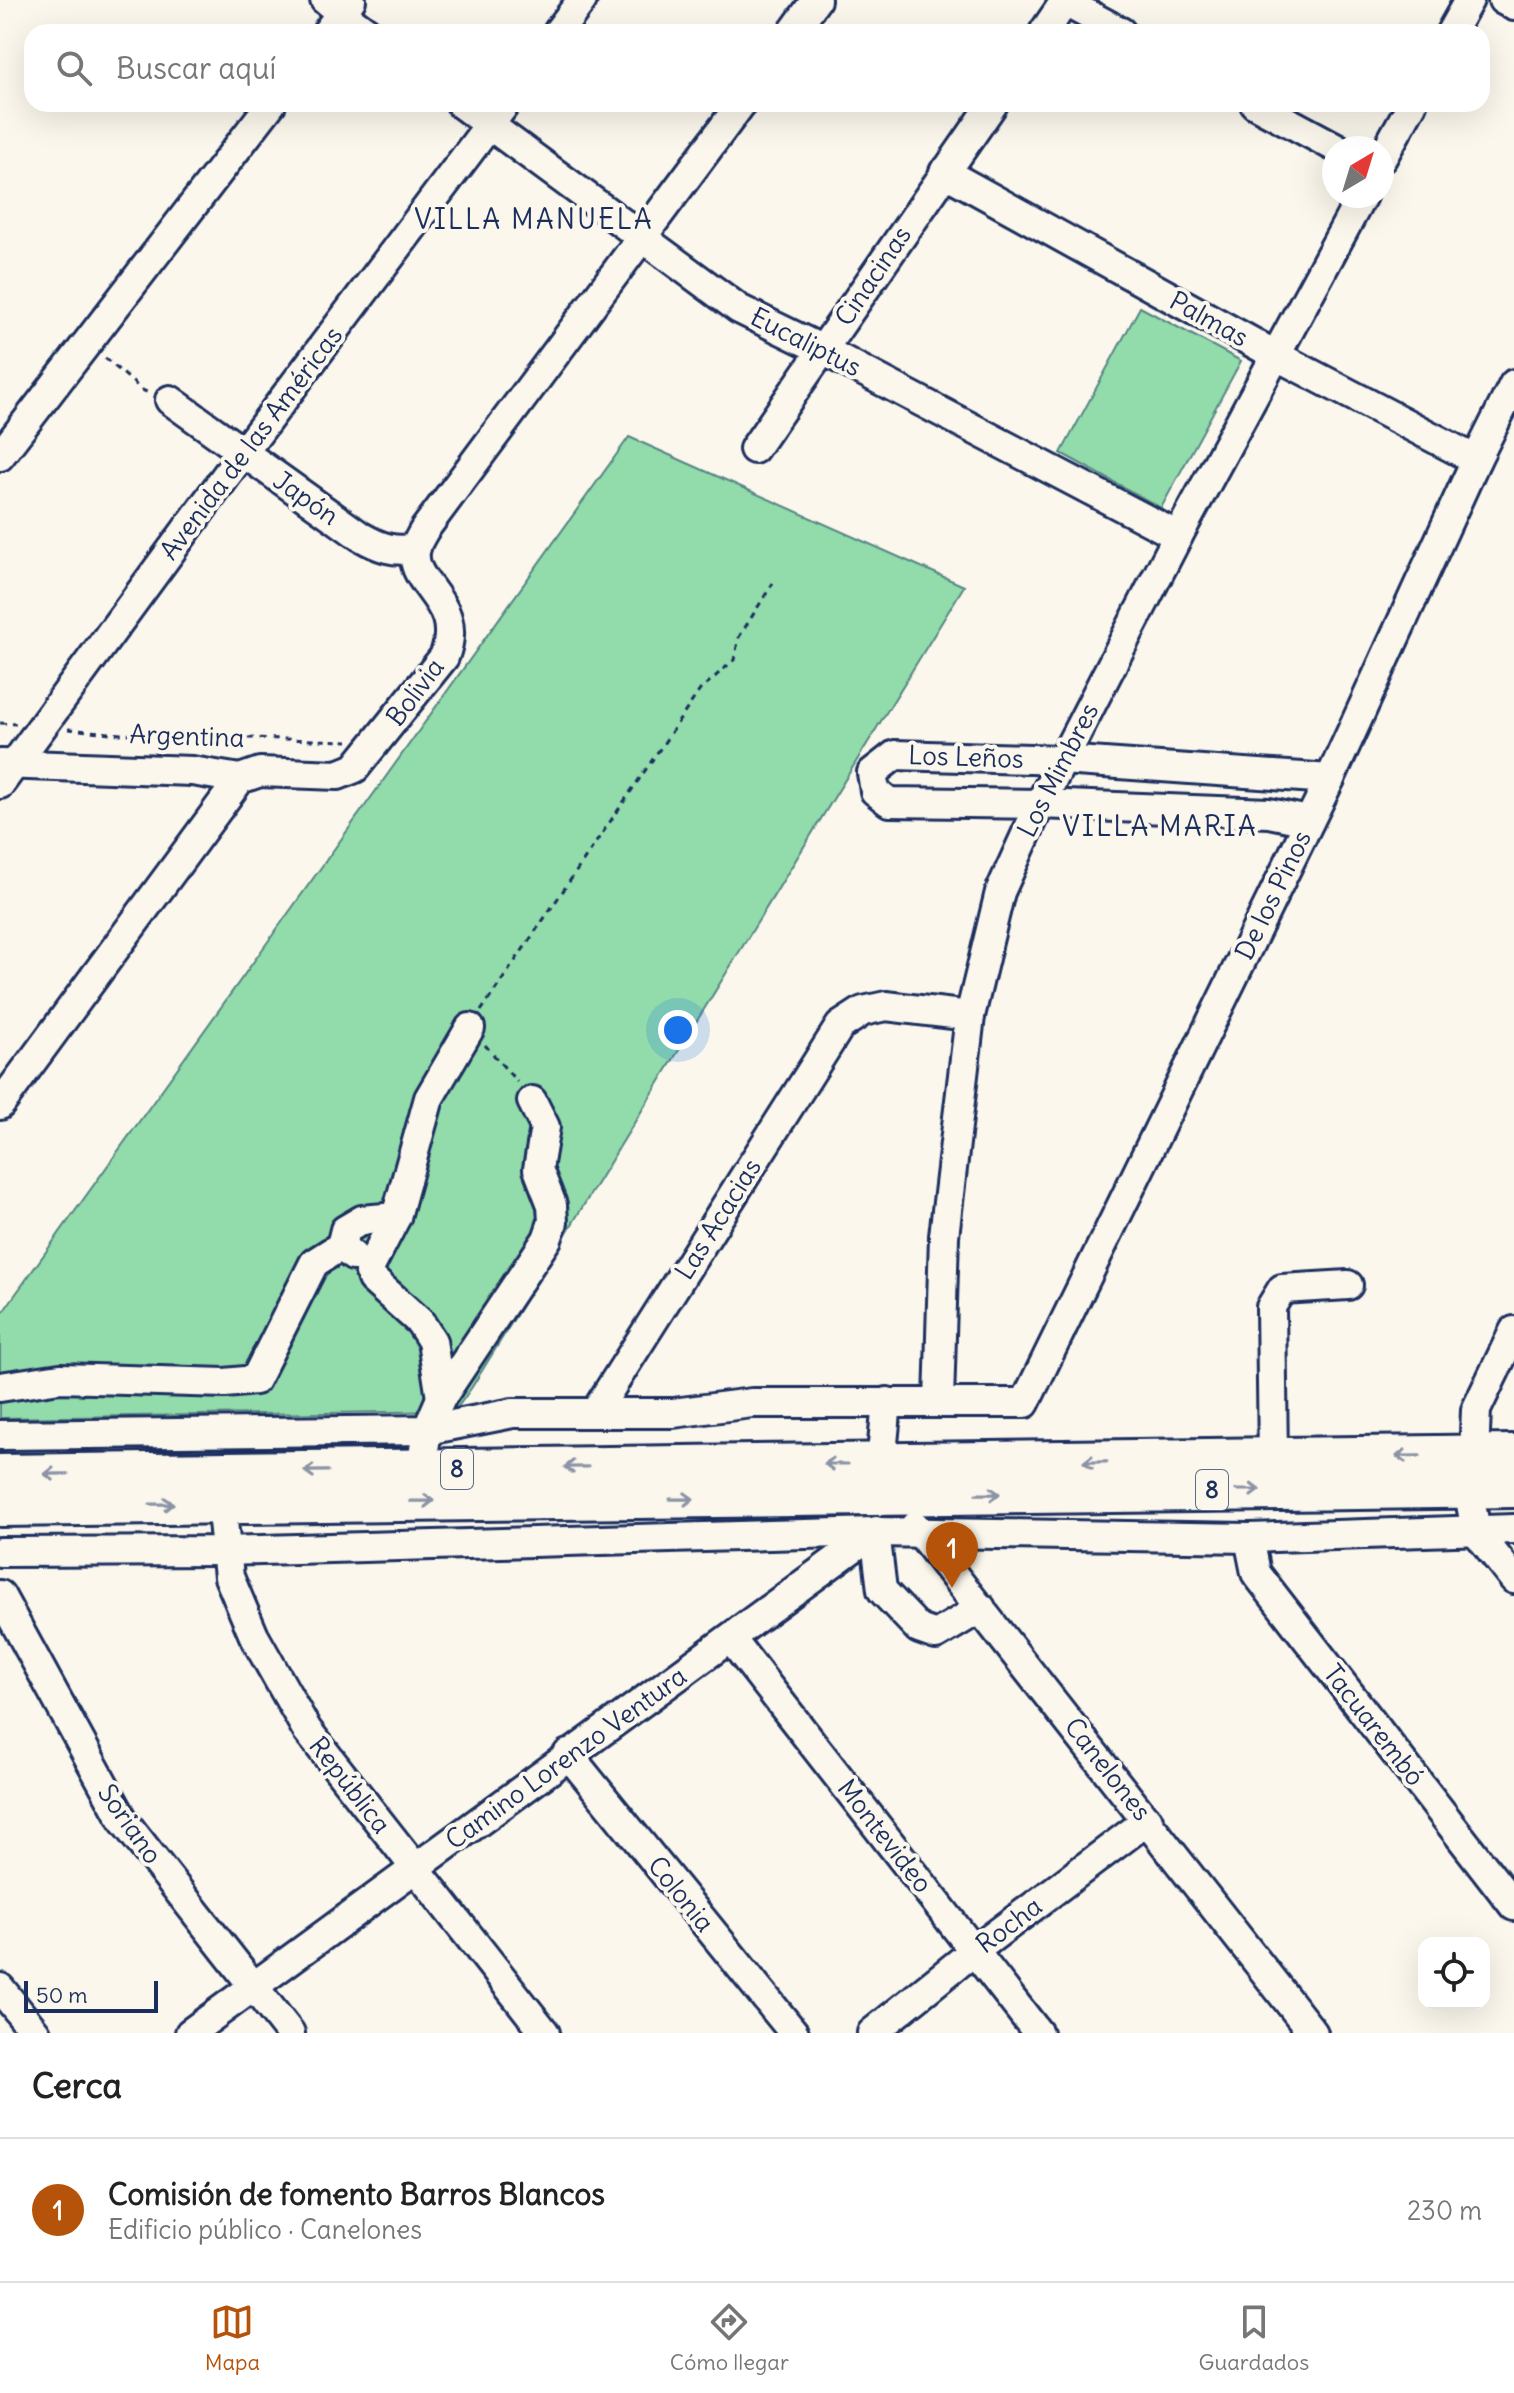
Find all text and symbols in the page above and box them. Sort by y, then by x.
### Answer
search box [24,24,1490,112]
icon: search [52,46,96,90]
text: Buscar aquí [116,49,276,87]
north arrow [1322,136,1394,208]
district label: VILLA MANUELA [414,201,654,237]
street label: Cinacinas [827,219,918,332]
street label: Palmas [1164,283,1254,354]
street label: Eucaliptus [745,300,867,383]
street label: Avenida de las Américas [152,319,349,566]
street label: Japón [267,463,345,532]
street label: Bolivia [378,651,451,732]
street label: Los Mimbres [1010,697,1105,842]
street label: Argentina [129,717,245,754]
street label: Los Leños [908,738,1024,775]
district label: VILLA MARIA [1062,808,1258,844]
street label: De los Pinos [1227,825,1318,965]
your location [658,1010,698,1050]
street label: Las Acacias [667,1152,768,1286]
one-way arrow [1395,1448,1422,1464]
road number: 8 [441,1449,473,1489]
one-way arrow [1082,1454,1109,1470]
one-way arrow [823,1456,850,1472]
one-way arrow [563,1460,590,1475]
one-way arrow [303,1463,330,1478]
one-way arrow [43,1466,70,1482]
road number: 8 [1196,1470,1228,1510]
one-way arrow [1234,1482,1261,1498]
one-way arrow [974,1486,1001,1502]
one-way arrow [668,1491,695,1507]
one-way arrow [408,1494,435,1509]
one-way arrow [148,1496,175,1512]
pin: 1 [926,1522,978,1588]
street label: Tacuarembó [1317,1657,1432,1792]
street label: Camino Lorenzo Ventura [439,1659,693,1856]
street label: Canelones [1058,1710,1159,1827]
street label: República [302,1730,398,1840]
street label: Montevideo [831,1772,940,1899]
street label: Soriano [91,1777,170,1870]
street label: Colonia [641,1849,722,1938]
street label: Rocha [969,1889,1048,1960]
map controls [1418,1937,1490,2009]
button: locate [1418,1937,1490,2009]
scale bar [24,1977,158,2013]
text: 50 m [36,1981,88,2009]
text: Cerca [32,2064,122,2107]
text: Comisión de fomento Barros Blancos [108,2175,605,2213]
text: 1 [53,2194,63,2227]
text: 230 m [1407,2194,1482,2227]
text: Edificio público · Canelones [108,2213,422,2246]
tab: Mapa [205,2300,260,2376]
tab: Cómo llegar [670,2300,789,2376]
tab: Guardados [1199,2300,1309,2376]

